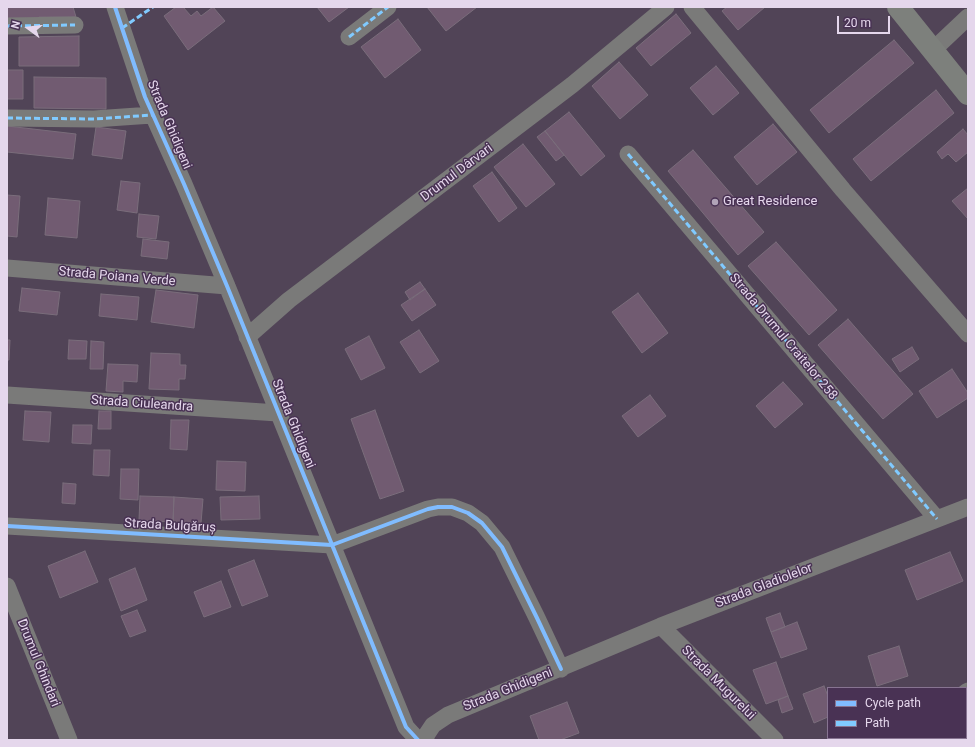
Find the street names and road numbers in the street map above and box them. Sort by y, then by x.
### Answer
street label: Strada Ghidigeni [143,78,195,172]
street label: Drumul Dârvari [418,141,496,205]
street label: Strada Poiana Verde [58,264,176,290]
street label: Strada Drumul Craitelor 258 [726,271,840,403]
street label: Strada Ghidigeni [268,377,318,471]
street label: Strada Ciuleandra [90,393,194,415]
street label: Strada Bulgăruș [124,516,216,536]
street label: Strada Gladiolelor [713,560,815,612]
street label: Drumul Ghindari [13,617,63,709]
street label: Strada Mugurelui [678,643,758,723]
street label: Strada Ghidigeni [461,665,555,715]

